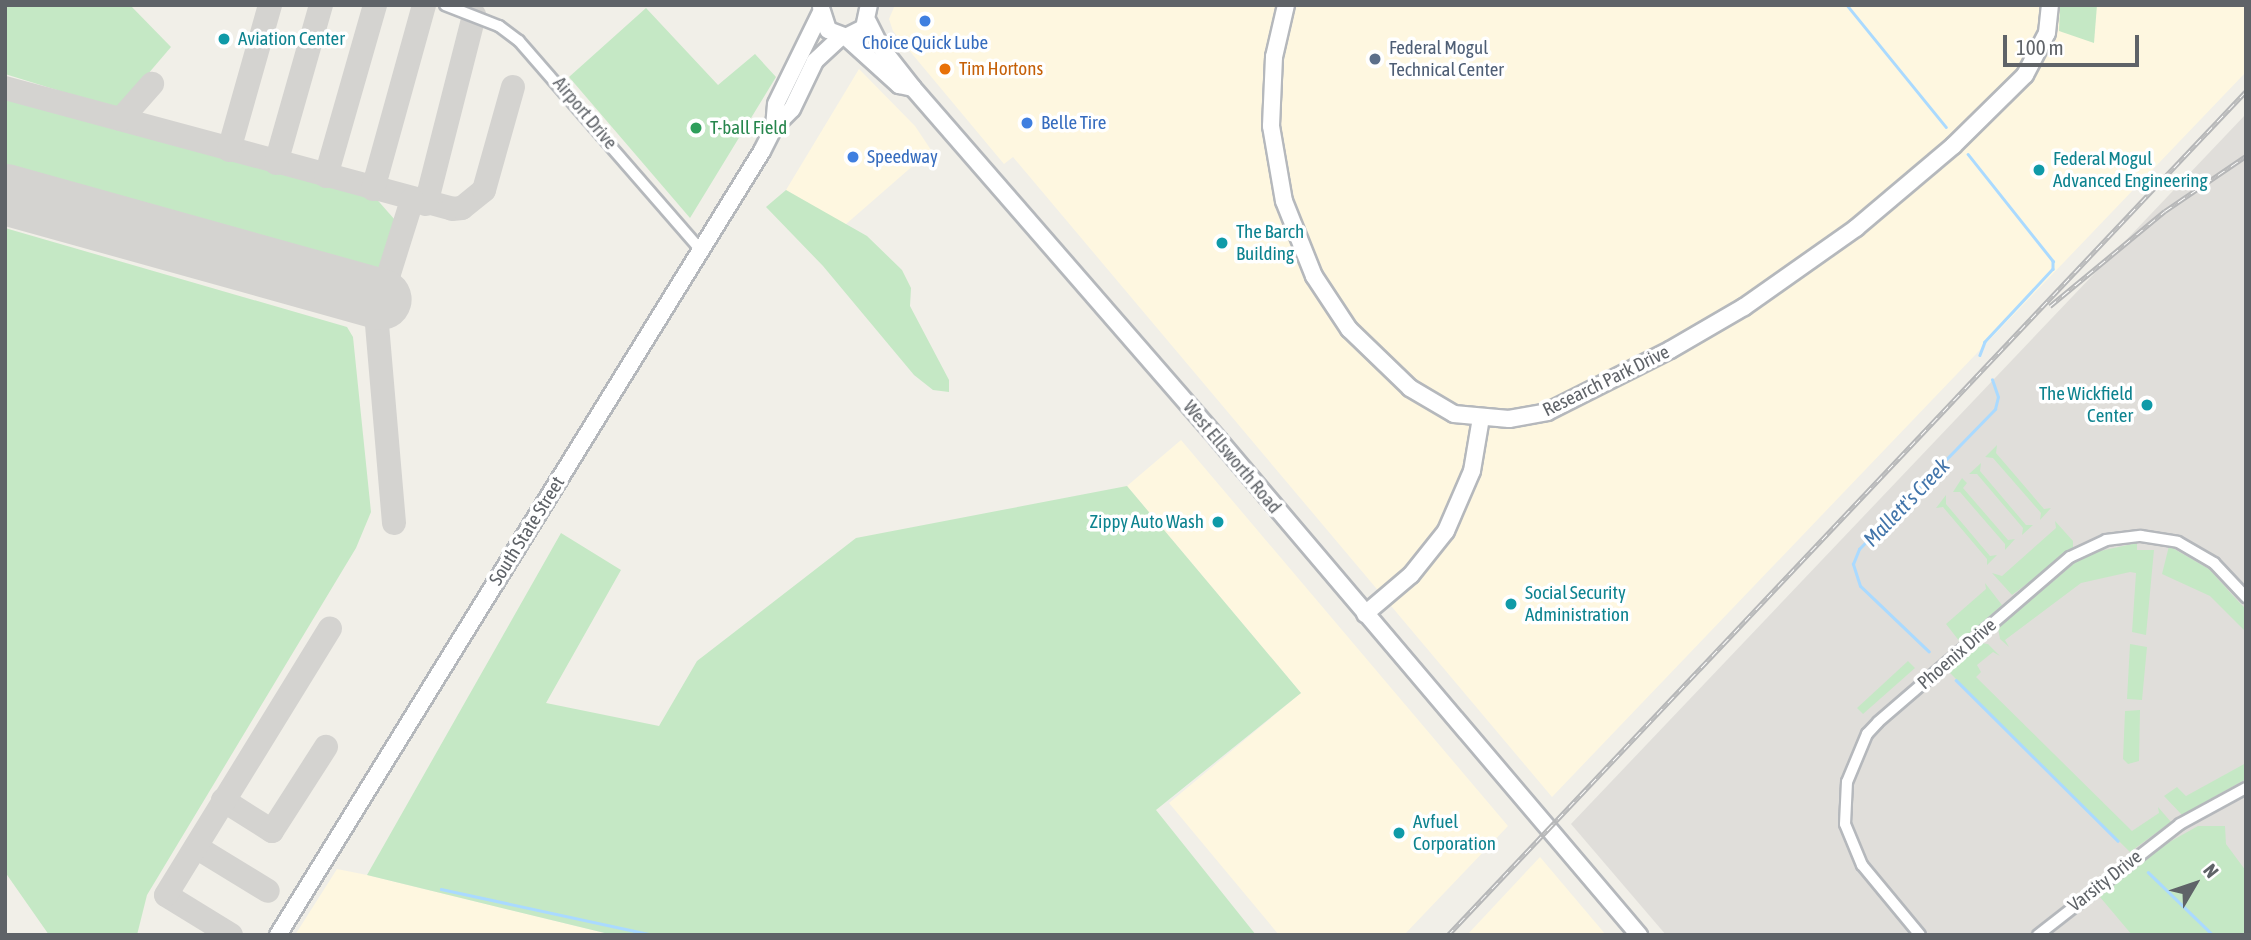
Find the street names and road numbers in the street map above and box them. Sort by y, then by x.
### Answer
street label: Airport Drive [548,72,622,154]
street label: Research Park Drive [1539,341,1673,421]
street label: West Ellsworth Road [1178,396,1286,518]
street label: South State Street [485,472,569,590]
street label: Phoenix Drive [1913,614,2001,694]
street label: Varsity Drive [2064,845,2146,917]

